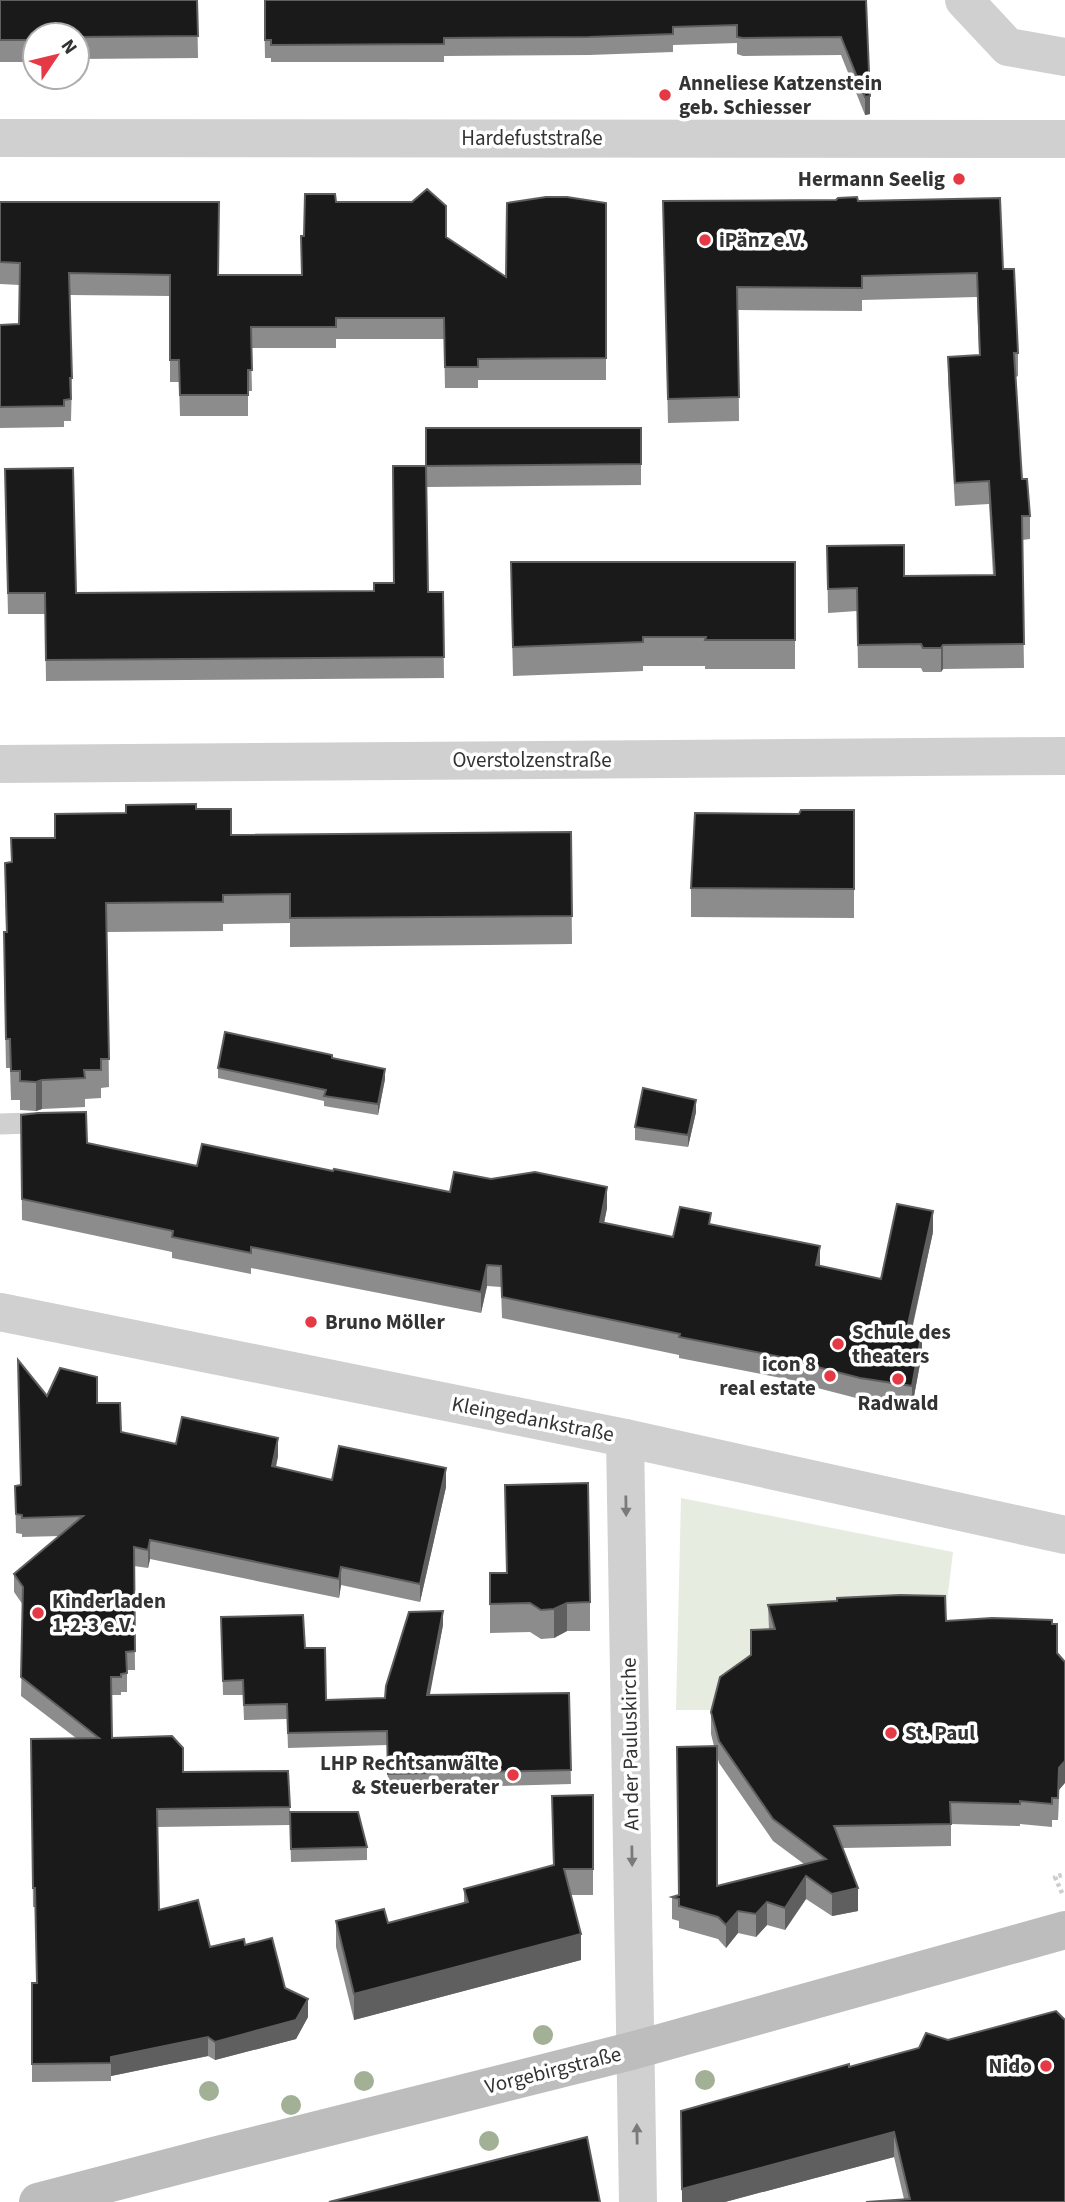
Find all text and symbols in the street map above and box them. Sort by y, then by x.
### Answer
north arrow [21,21,91,91]
text: N [54,34,83,60]
place label: Anneliese Katzenstein geb. Schiesser [678,68,882,122]
marker: Anneliese Katzenstein geb. Schiesser [657,87,673,103]
street label: Hardefuststraße [461,123,603,153]
place label: Hermann Seelig [798,164,945,194]
marker: Hermann Seelig [951,171,967,187]
place label: iPänz e.V. [719,225,806,255]
marker: iPänz e.V. [697,232,713,248]
street label: Overstolzenstraße [452,745,612,775]
place label: Bruno Möller [325,1307,445,1337]
marker: Bruno Möller [303,1314,319,1330]
place label: Schule des theaters [852,1317,951,1371]
marker: Schule des theaters [830,1336,846,1352]
place label: icon 8 real estate [719,1349,816,1403]
marker: icon 8 real estate [822,1368,838,1384]
marker: Radwald [890,1371,906,1387]
place label: Radwald [858,1388,939,1418]
street label: Kleingedankstraße [449,1389,617,1449]
one-way arrow [620,1495,632,1517]
place label: Kinderladen 1-2-3 e.V. [52,1586,166,1640]
marker: Kinderladen 1-2-3 e.V. [30,1605,46,1621]
street label: An der Pauluskirche [613,1657,647,1831]
place label: St. Paul [905,1718,975,1748]
marker: St. Paul [883,1725,899,1741]
place label: LHP Rechtsanwälte & Steuerberater [320,1748,500,1802]
marker: LHP Rechtsanwälte & Steuerberater [505,1767,521,1783]
one-way arrow [626,1845,638,1867]
street label: Vorgebirgstraße [482,2039,624,2101]
place label: Nido [989,2051,1032,2081]
marker: Nido [1038,2058,1054,2074]
one-way arrow [631,2123,643,2145]

